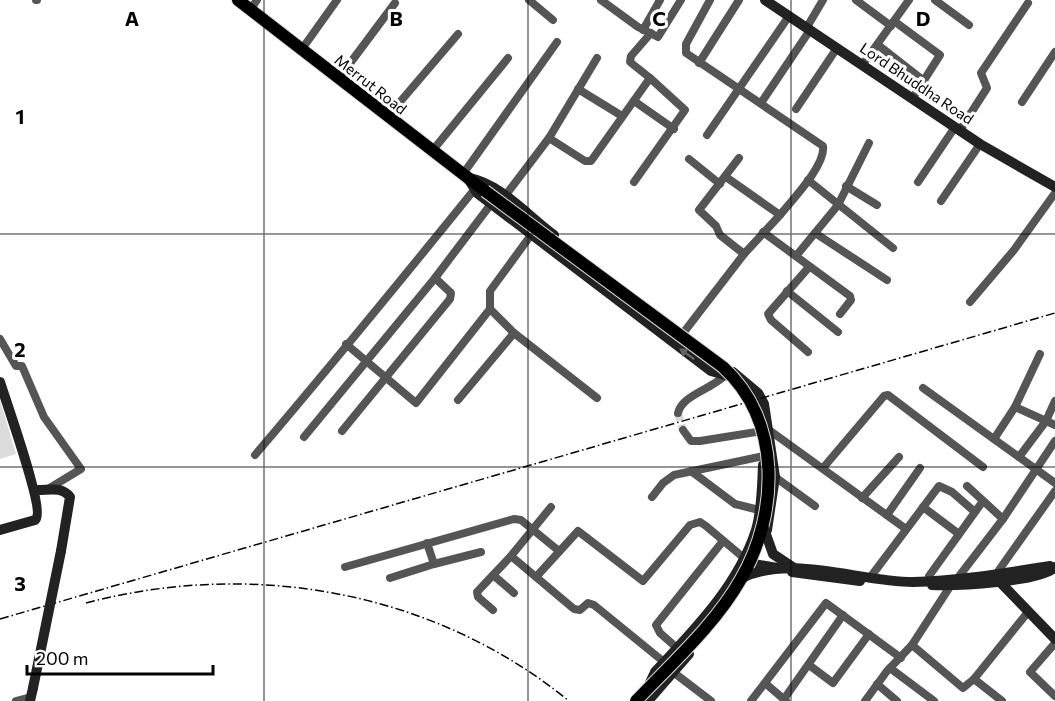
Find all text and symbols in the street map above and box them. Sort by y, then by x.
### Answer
text: A [125,6,139,30]
text: B [389,6,403,30]
text: C [652,6,666,30]
text: D [916,6,930,30]
street label: Lord Bhuddha Road [857,38,977,128]
street label: Merrut Road [331,50,411,118]
text: 1 [15,104,25,128]
text: 2 [14,337,26,361]
one-way arrow [679,348,695,360]
text: 3 [14,571,26,595]
scale bar [27,638,213,676]
text: 200 m [36,647,89,669]

